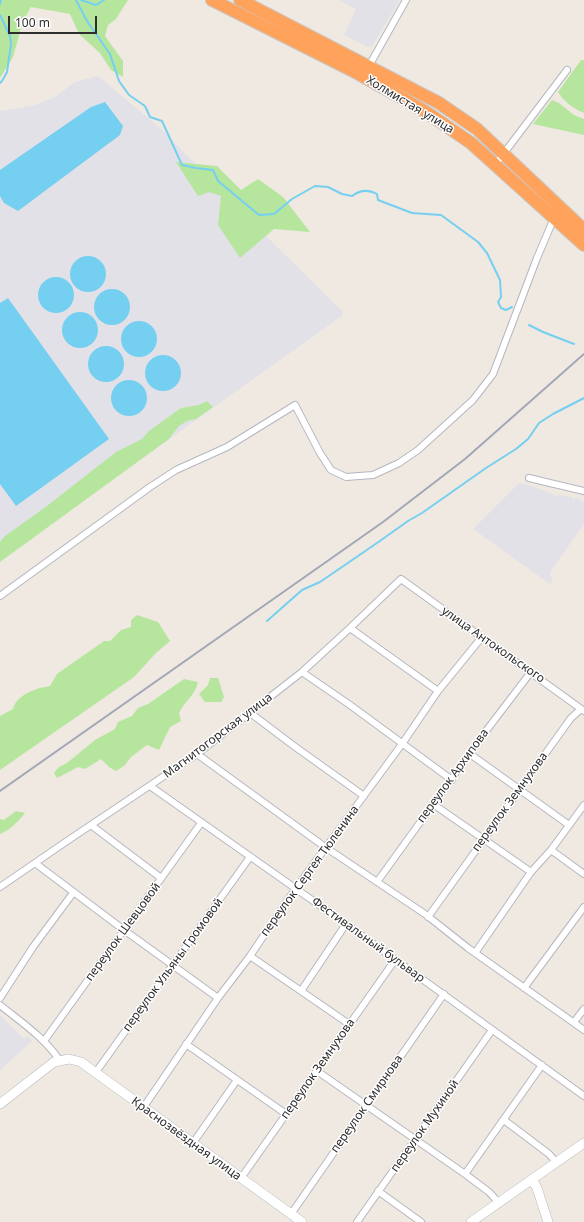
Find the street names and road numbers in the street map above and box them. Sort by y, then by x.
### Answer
street label: Холмистая улица [363,73,457,137]
street label: улица Антокольского [438,604,548,686]
street label: Магнитогорская улица [161,690,275,782]
street label: переулок Архипова [414,726,492,826]
street label: переулок Земнухова [469,750,551,854]
street label: переулок Сергея Тюленина [258,803,362,939]
street label: переулок Шевцовой [82,880,164,984]
street label: Фестивальный бульвар [309,894,427,986]
street label: переулок Ульяны Громовой [120,896,226,1034]
street label: переулок Земнухова [278,1016,358,1122]
street label: переулок Смирнова [328,1052,406,1156]
street label: переулок Мухиной [388,1077,462,1175]
street label: Краснозвёздная улица [128,1094,244,1184]

